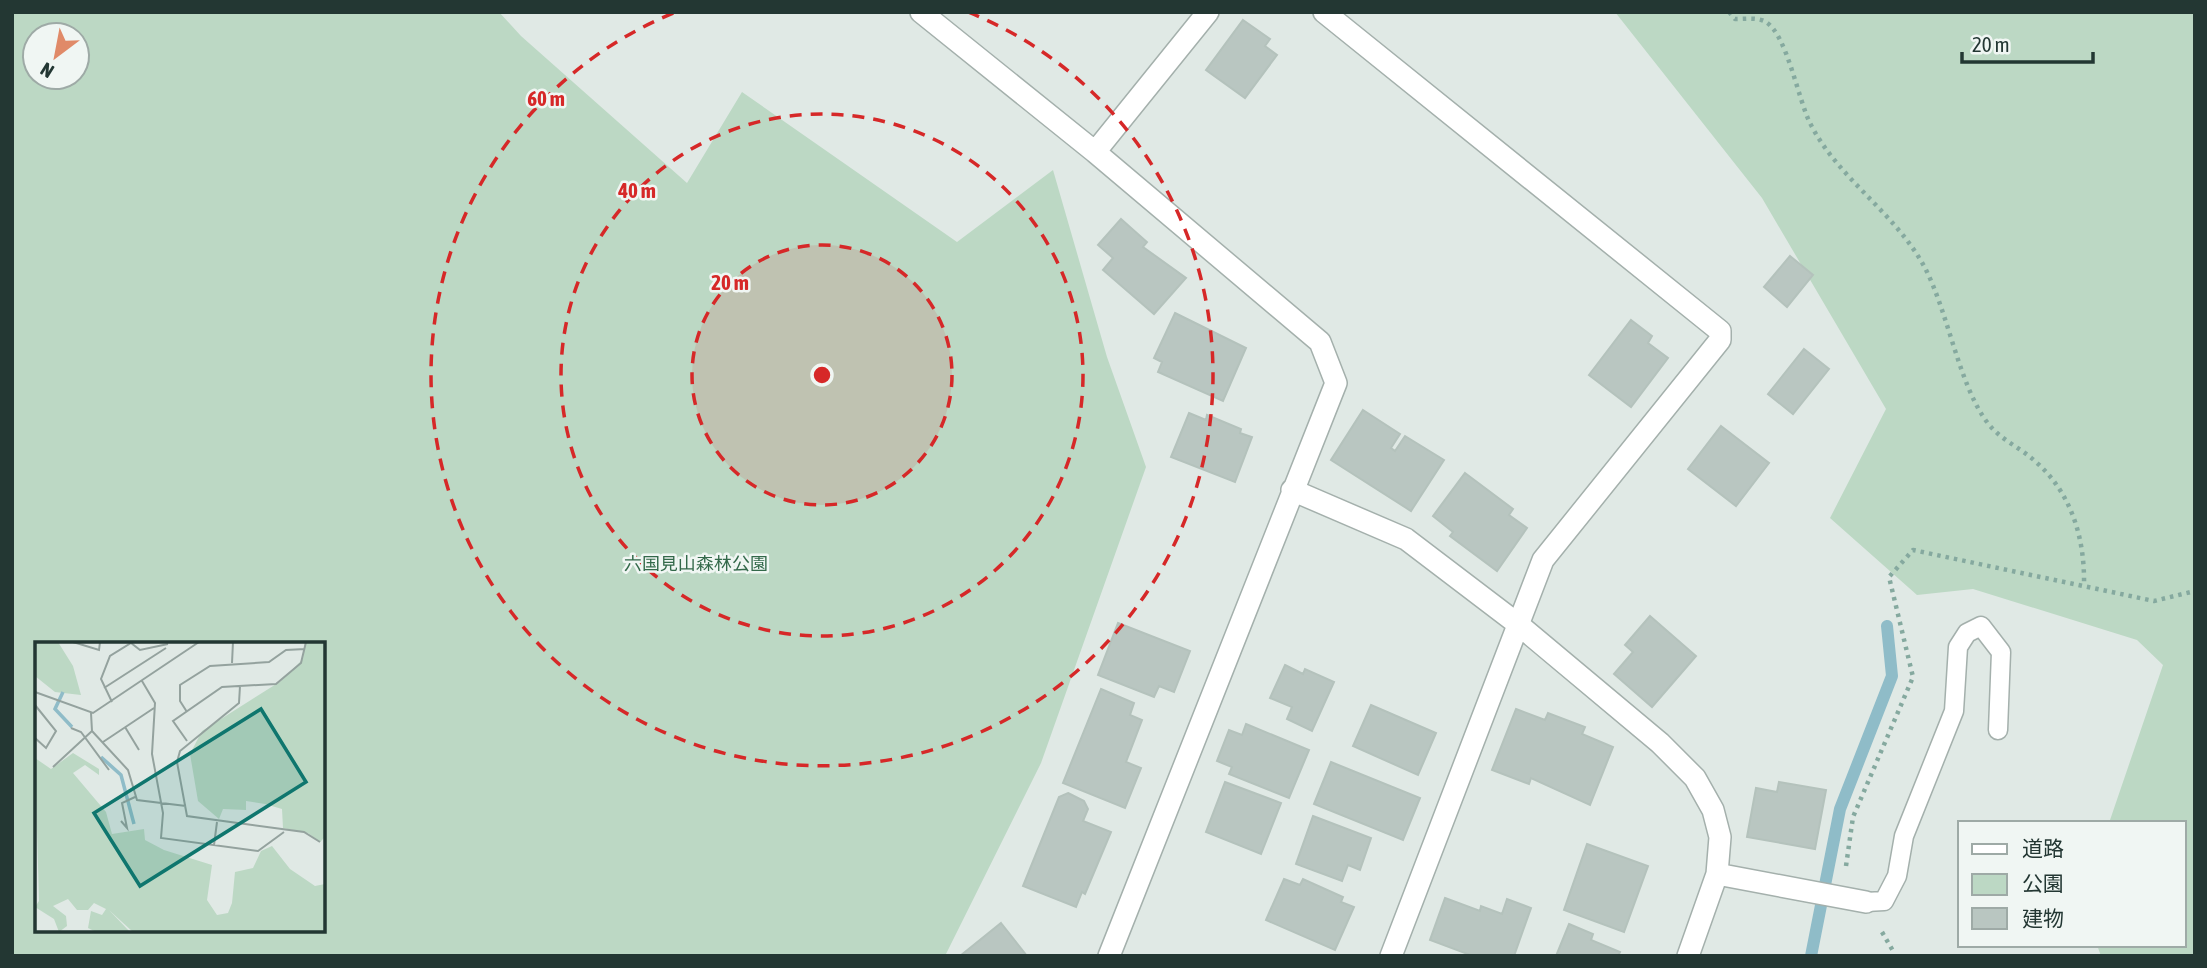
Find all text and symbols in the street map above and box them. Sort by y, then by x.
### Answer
north arrow [21,21,91,91]
scale bar [1962,21,2093,65]
text: 20 m [1972,32,2010,56]
text: N [36,58,58,83]
text: 60 m [527,86,565,110]
text: 40 m [617,178,656,202]
text: 20 m [711,270,749,294]
centre of rings [810,363,834,387]
park label: 六国見山森林公園 [624,553,768,574]
inset map [35,642,326,933]
legend [1958,821,2186,947]
text: 道路 [2022,836,2064,860]
text: 公園 [2022,871,2064,895]
text: 建物 [2022,906,2064,930]

